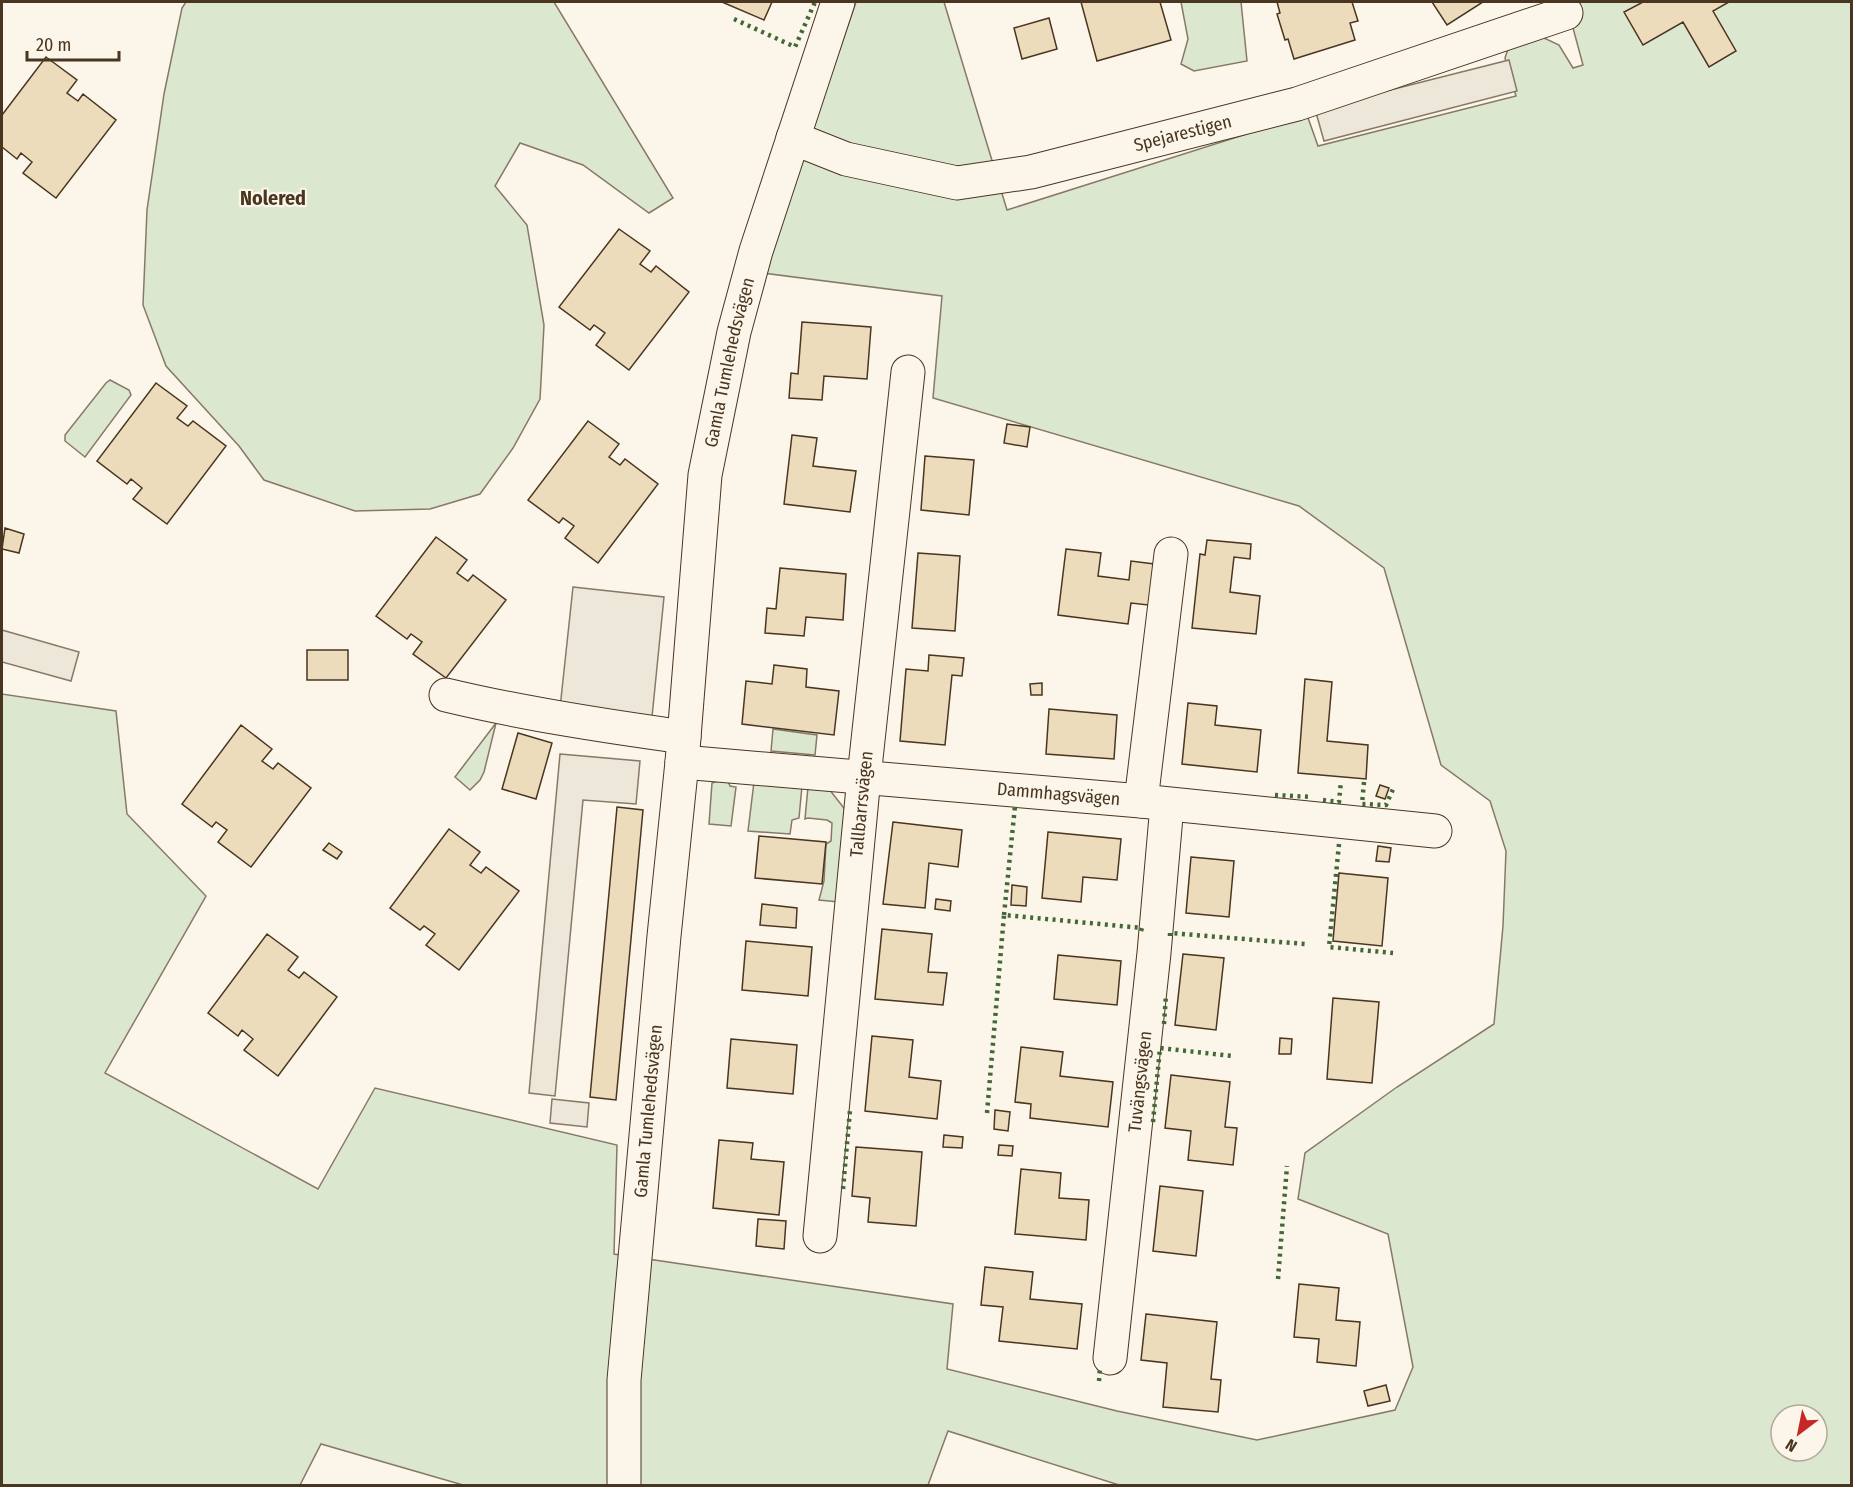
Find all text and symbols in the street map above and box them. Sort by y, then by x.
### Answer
scale bar [27,24,118,62]
text: 20 m [36,34,71,56]
street label: Spejarestigen [1131,110,1234,156]
district label: Nolered [240,186,306,210]
street label: Gamla Tumlehedsvägen [700,275,759,449]
street label: Tallbarrsvägen [845,750,878,858]
street label: Dammhagsvägen [996,778,1121,810]
street label: Gamla Tumlehedsvägen [629,1024,667,1199]
street label: Tuvängsvägen [1124,1030,1156,1133]
north arrow [1769,1403,1829,1463]
text: N [1782,1435,1800,1456]

